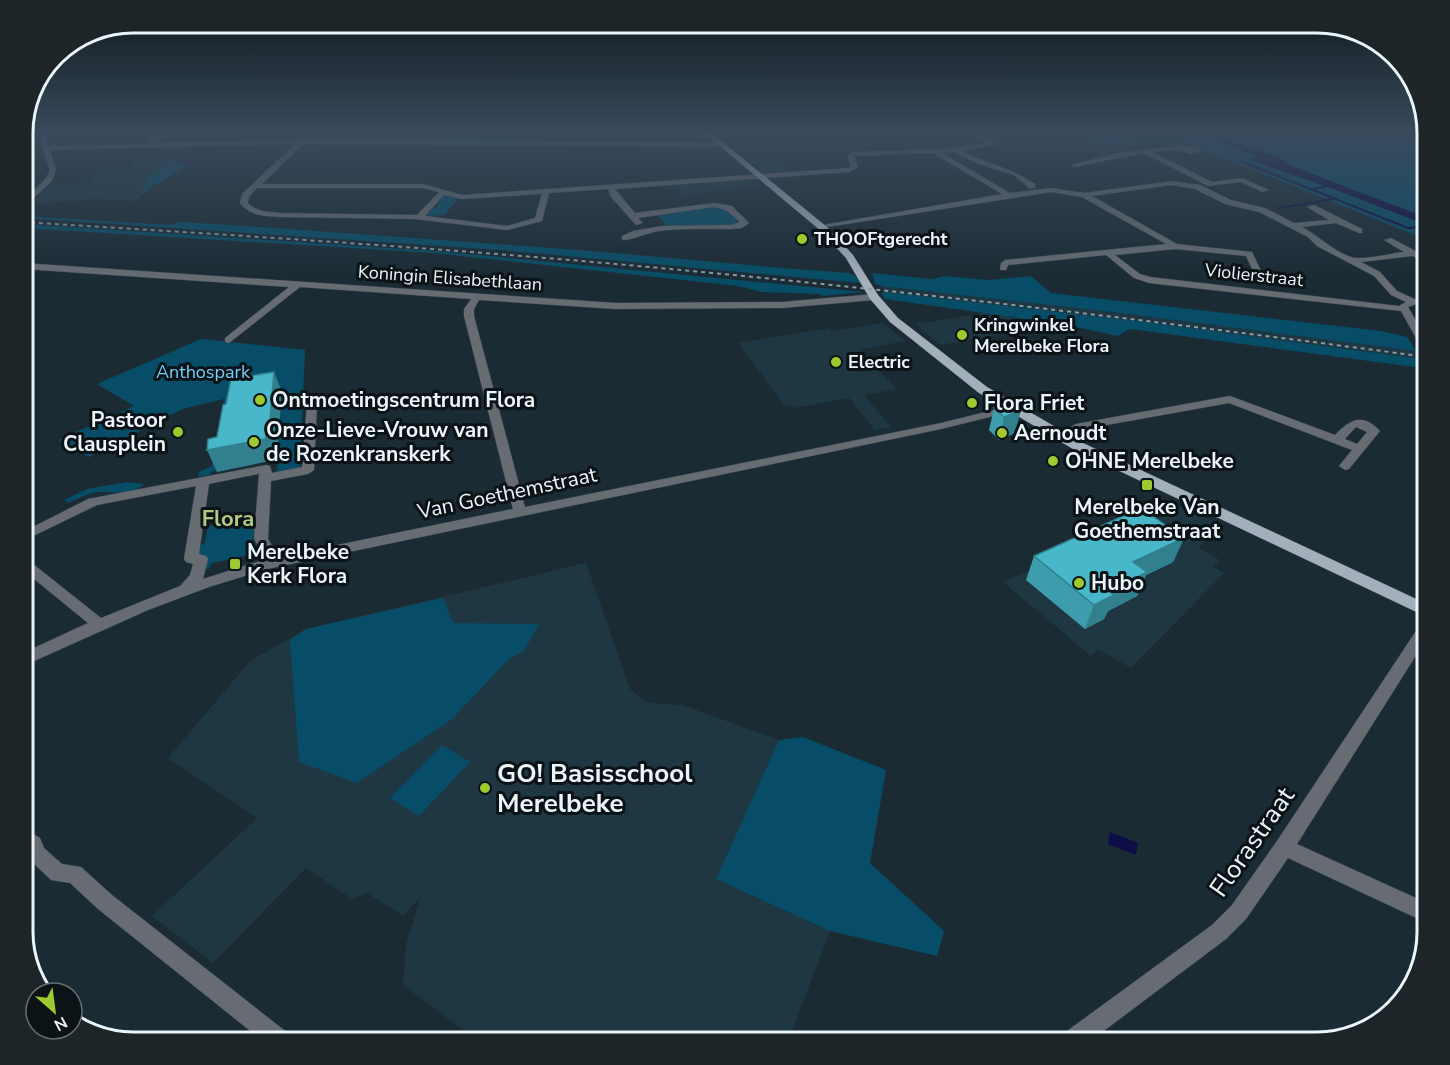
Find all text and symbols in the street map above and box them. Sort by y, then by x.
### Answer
place label: THOOFtgerecht [814,227,948,251]
marker: THOOFtgerecht [795,232,809,246]
street label: Violierstraat [1203,258,1305,292]
street label: Koningin Elisabethlaan [357,260,543,296]
place label: Kringwinkel Merelbeke Flora [974,313,1109,358]
marker: Kringwinkel Merelbeke Flora [955,328,969,342]
place label: Electric [848,350,910,374]
marker: Electric [829,355,843,369]
park label: Anthospark [156,360,251,384]
place label: Ontmoetingscentrum Flora [272,386,535,414]
place label: Flora Friet [984,389,1085,417]
marker: Ontmoetingscentrum Flora [253,393,267,407]
marker: Flora Friet [965,396,979,410]
place label: Pastoor Clausplein [63,406,167,458]
place label: Onze-Lieve-Vrouw van de Rozenkranskerk [266,416,489,468]
place label: Aernoudt [1014,419,1107,447]
marker: Pastoor Clausplein [171,425,185,439]
marker: Aernoudt [995,426,1009,440]
marker: Onze-Lieve-Vrouw van de Rozenkranskerk [247,435,261,449]
place label: OHNE Merelbeke [1065,447,1234,475]
marker: OHNE Merelbeke [1046,454,1060,468]
street label: Van Goethemstraat [414,460,600,526]
marker: Merelbeke Van Goethemstraat [1140,478,1154,492]
place label: Merelbeke Van Goethemstraat [1074,493,1221,545]
district label: Flora [202,504,254,534]
place label: Merelbeke Kerk Flora [247,538,349,590]
marker: Merelbeke Kerk Flora [228,557,242,571]
place label: Hubo [1091,569,1144,597]
marker: Hubo [1072,576,1086,590]
place label: GO! Basisschool Merelbeke [497,756,693,821]
street label: Florastraat [1201,779,1303,904]
marker: GO! Basisschool Merelbeke [478,781,492,795]
north arrow [24,981,84,1041]
text: N [50,1011,71,1036]

